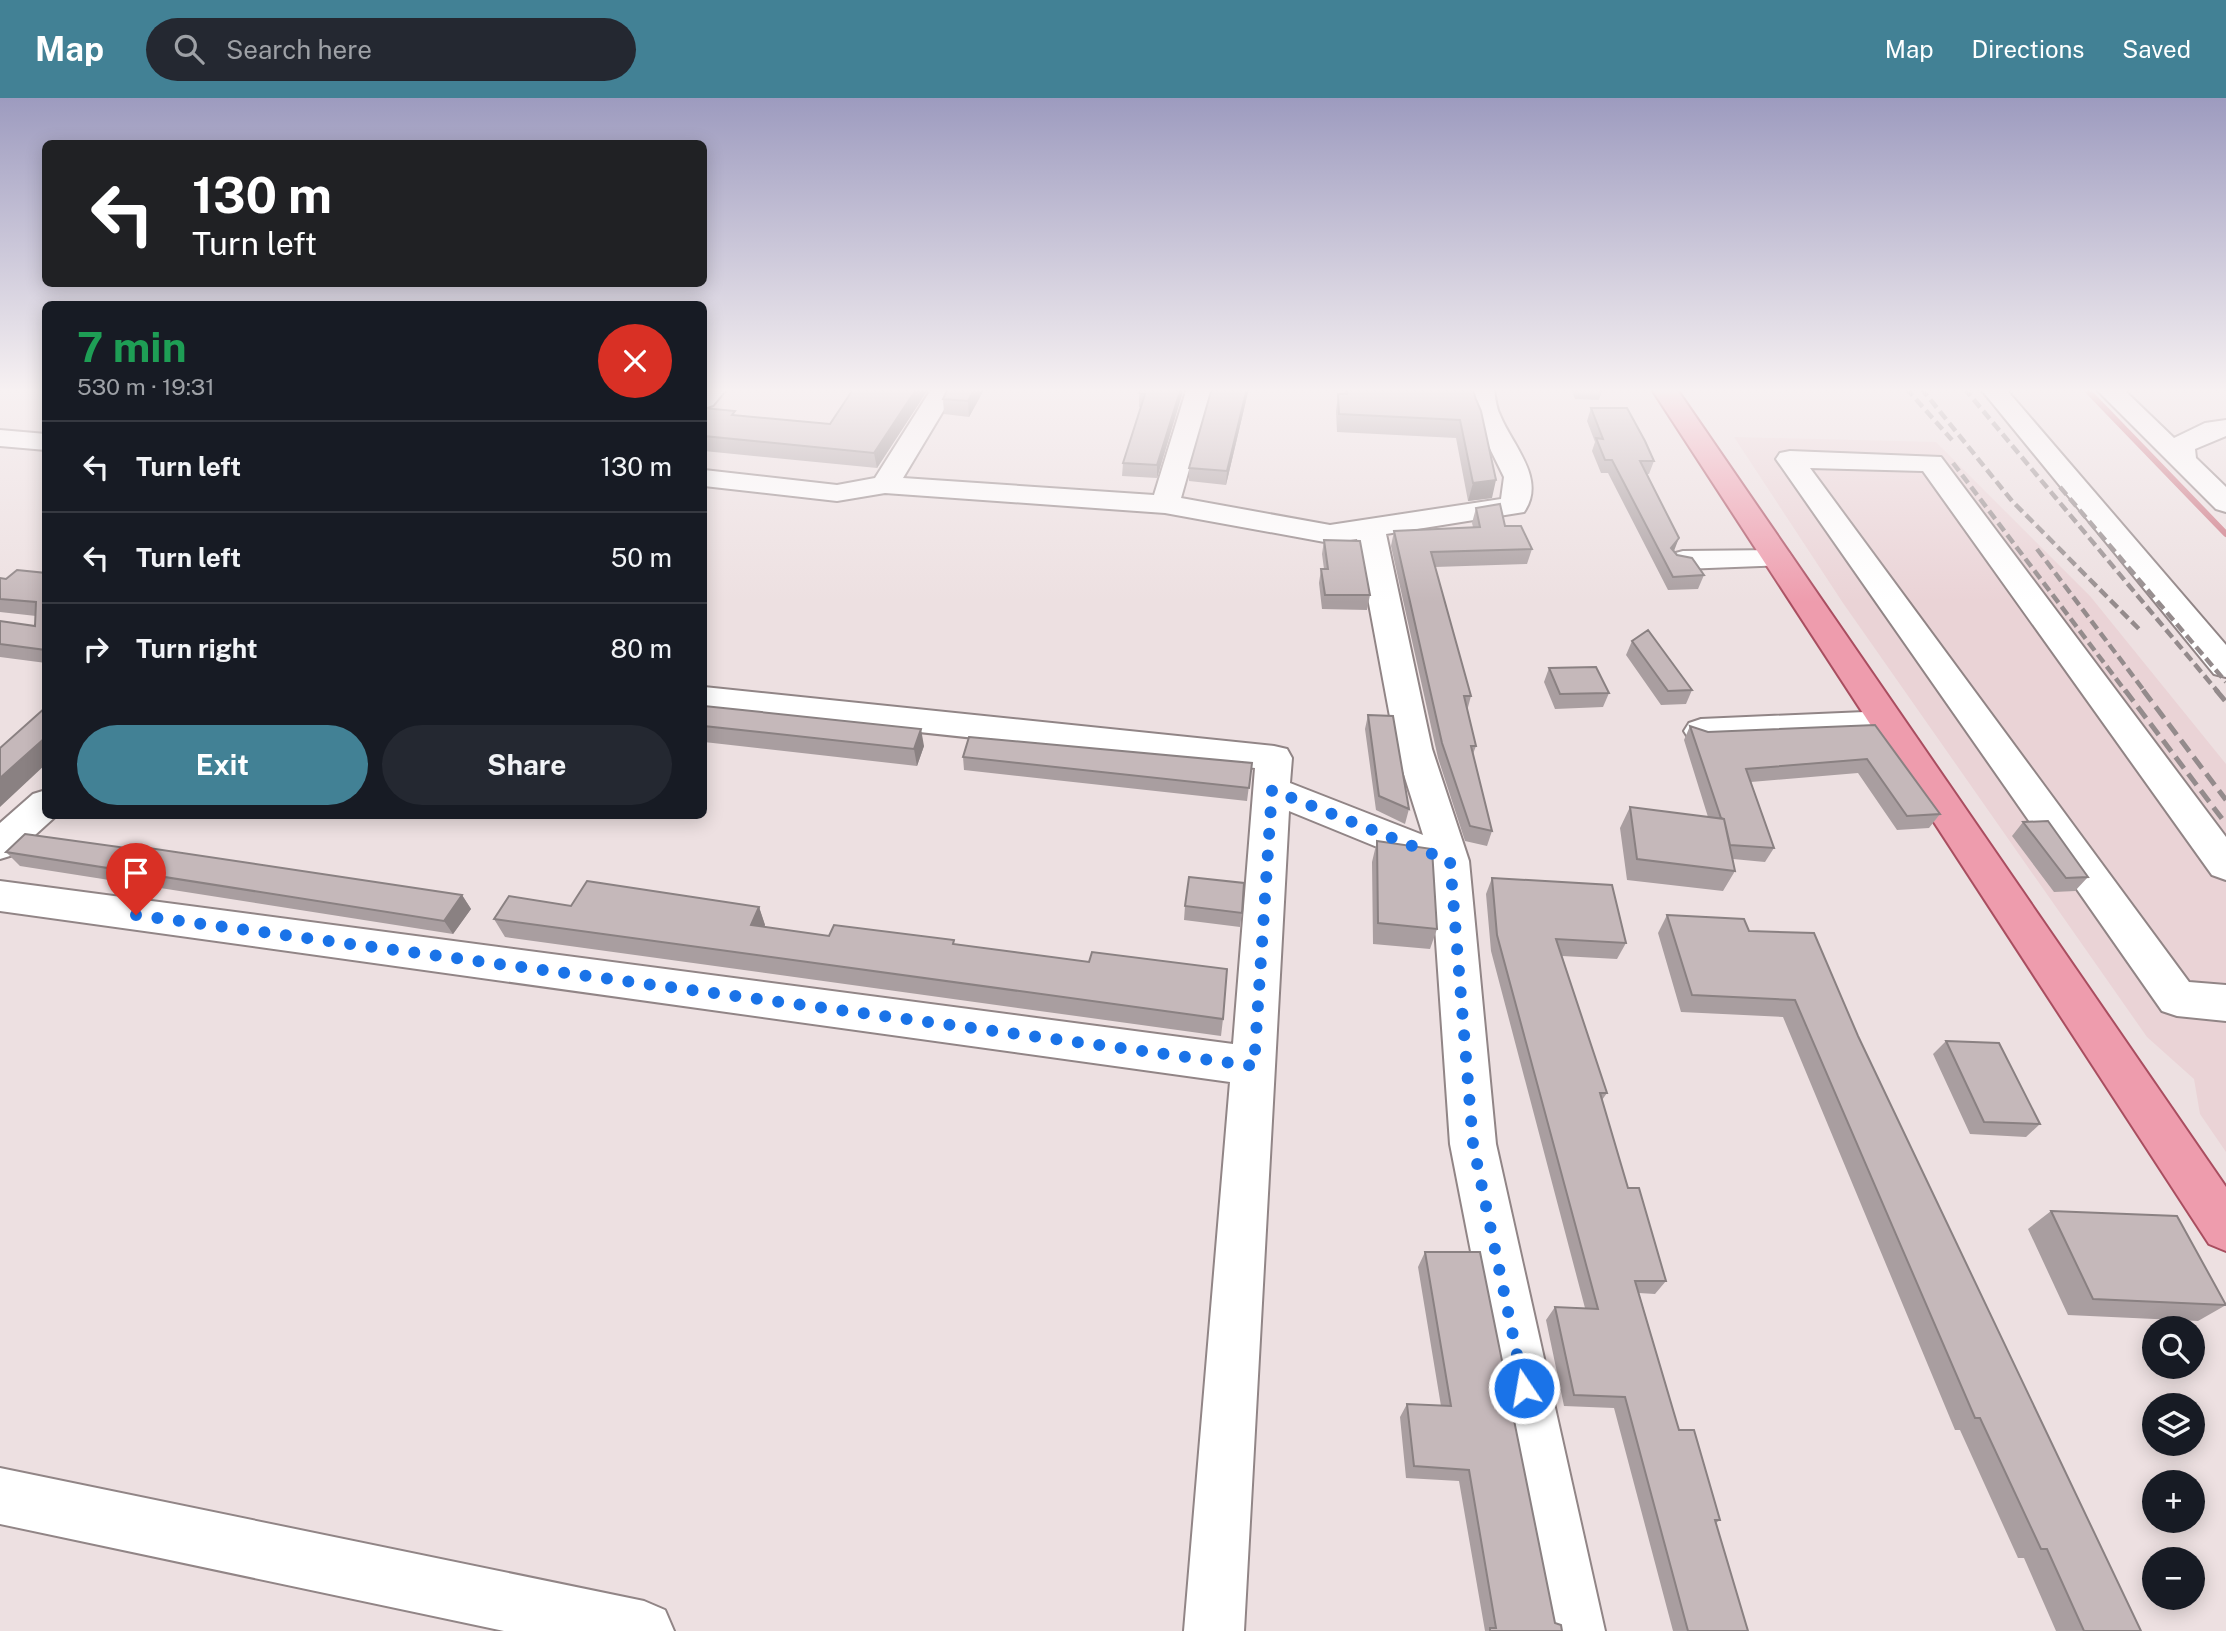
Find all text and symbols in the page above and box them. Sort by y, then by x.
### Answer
search box [146,18,636,81]
text: Map [35,30,104,68]
icon: search [170,30,208,68]
text: Search here [226,34,372,65]
text: Map [1885,35,1934,63]
text: Directions [1972,35,2084,63]
text: Saved [2122,35,2191,63]
text: 130 m [192,166,332,224]
icon: left [77,168,168,259]
text: Turn left [192,225,317,262]
text: 7 min [77,322,187,371]
button: close [598,324,672,398]
text: 530 m · 19:31 [77,373,215,400]
icon: left [77,448,115,486]
text: Turn left [136,451,241,482]
text: 130 m [600,451,672,482]
icon: left [77,539,115,577]
text: Turn left [136,542,241,573]
text: 50 m [611,542,672,573]
icon: right [77,630,115,668]
text: Turn right [136,633,258,664]
text: 80 m [611,633,672,664]
button: Exit [77,725,368,805]
button: Share [382,725,672,805]
pin [106,843,166,915]
icon: arrive [117,854,155,892]
map controls [2142,1316,2205,1610]
button: search [2142,1316,2205,1379]
position arrow [1487,1351,1561,1425]
button: layers [2142,1393,2205,1456]
button: + [2142,1470,2205,1533]
button: − [2142,1547,2205,1610]

